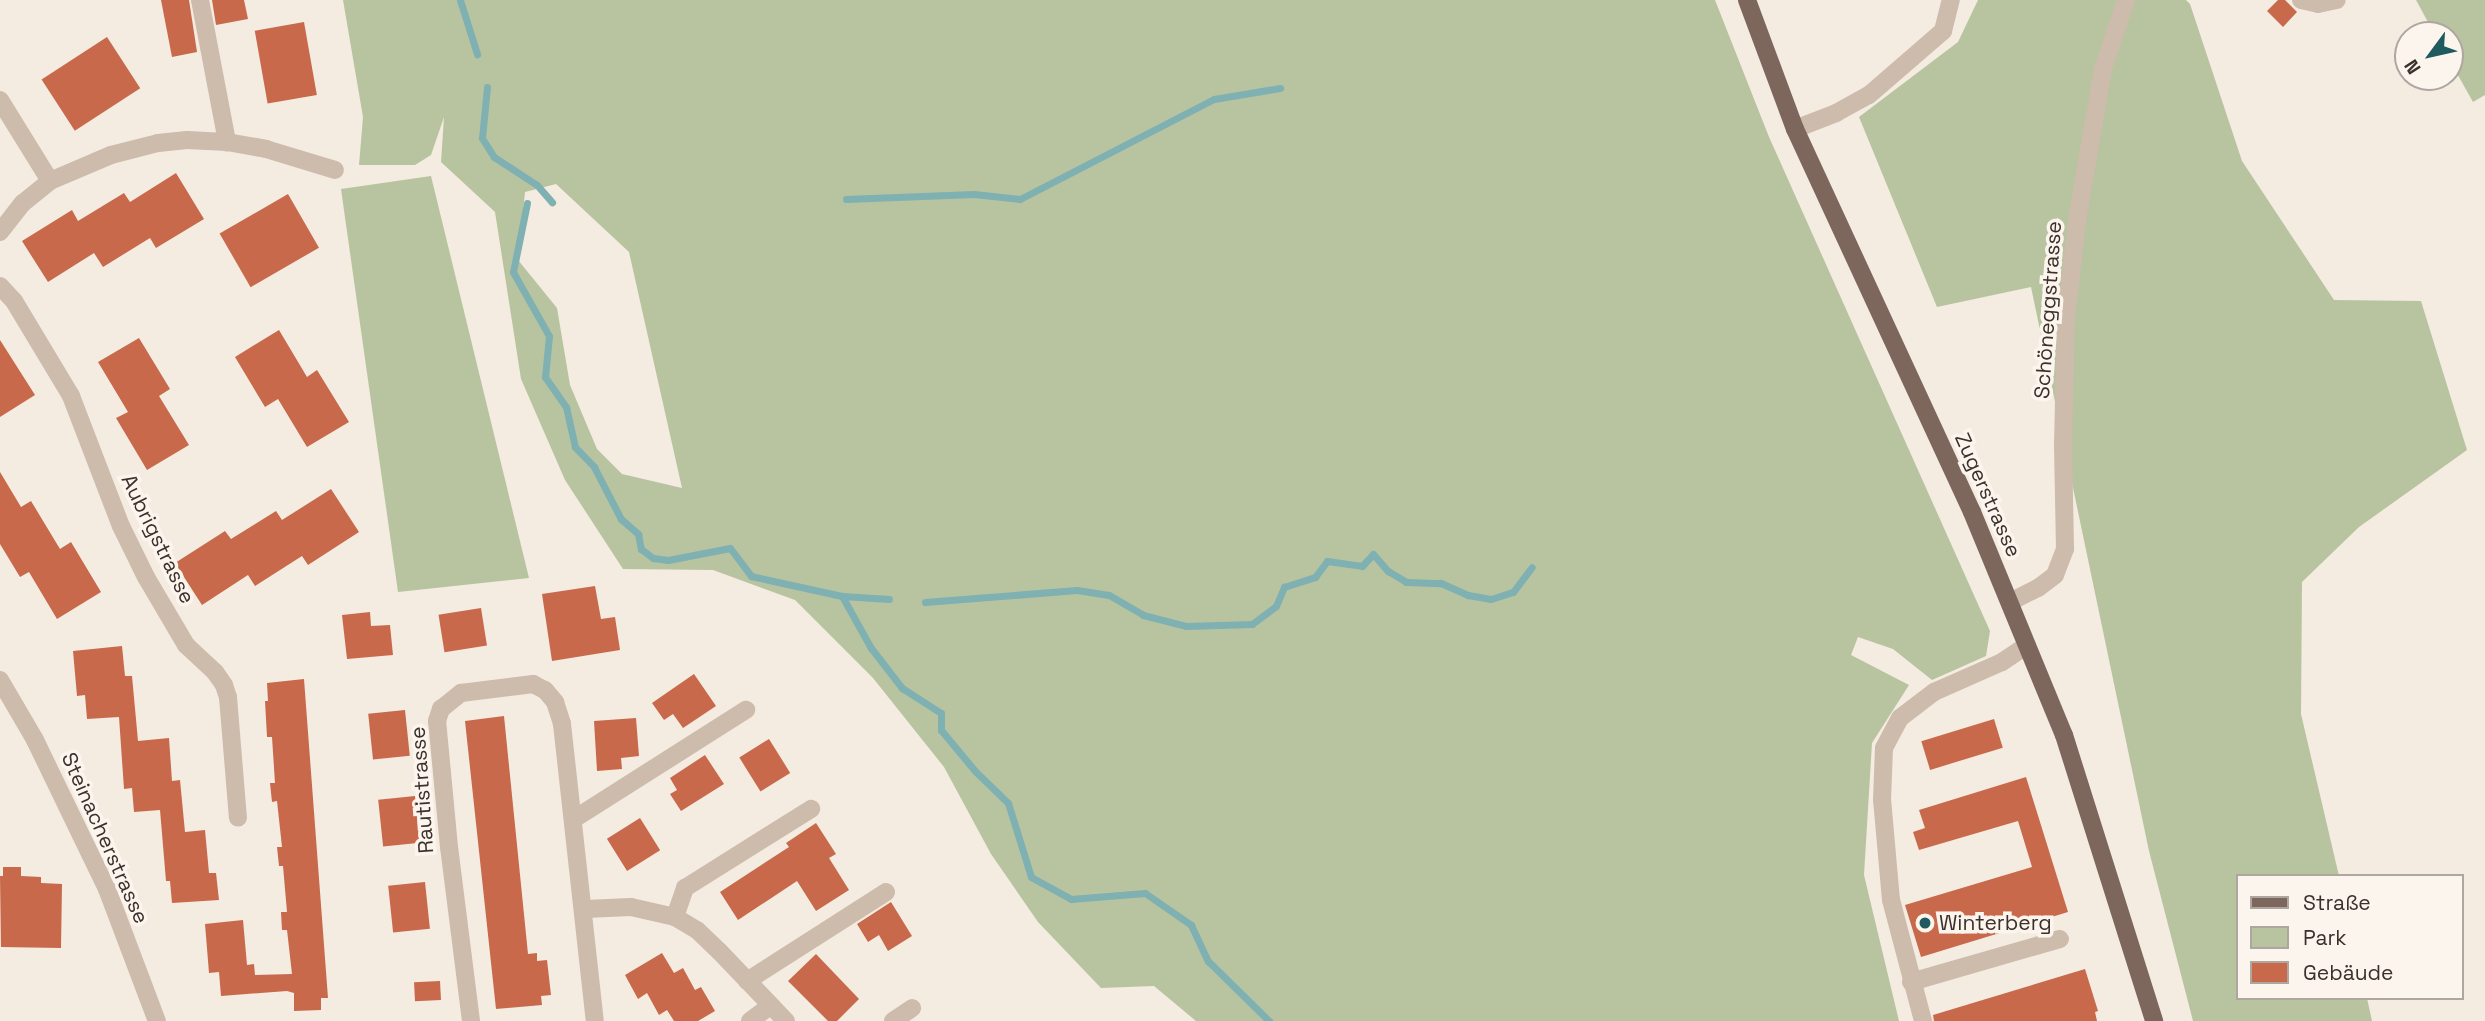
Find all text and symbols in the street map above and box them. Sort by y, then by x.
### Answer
north arrow [2394,21,2464,91]
text: N [2399,54,2427,79]
street label: Schöneggstrasse [2029,220,2067,400]
street label: Zugerstrasse [1949,429,2027,561]
street label: Aubrigstrasse [116,470,200,608]
street label: Rautistrasse [405,726,439,854]
street label: Steinacherstrasse [56,749,154,927]
legend [2236,874,2464,1000]
text: Straße [2303,889,2371,916]
place label: Winterberg [1939,910,2052,936]
marker: Winterberg [1917,915,1933,931]
text: Park [2303,924,2347,951]
text: Gebäude [2303,959,2393,986]

